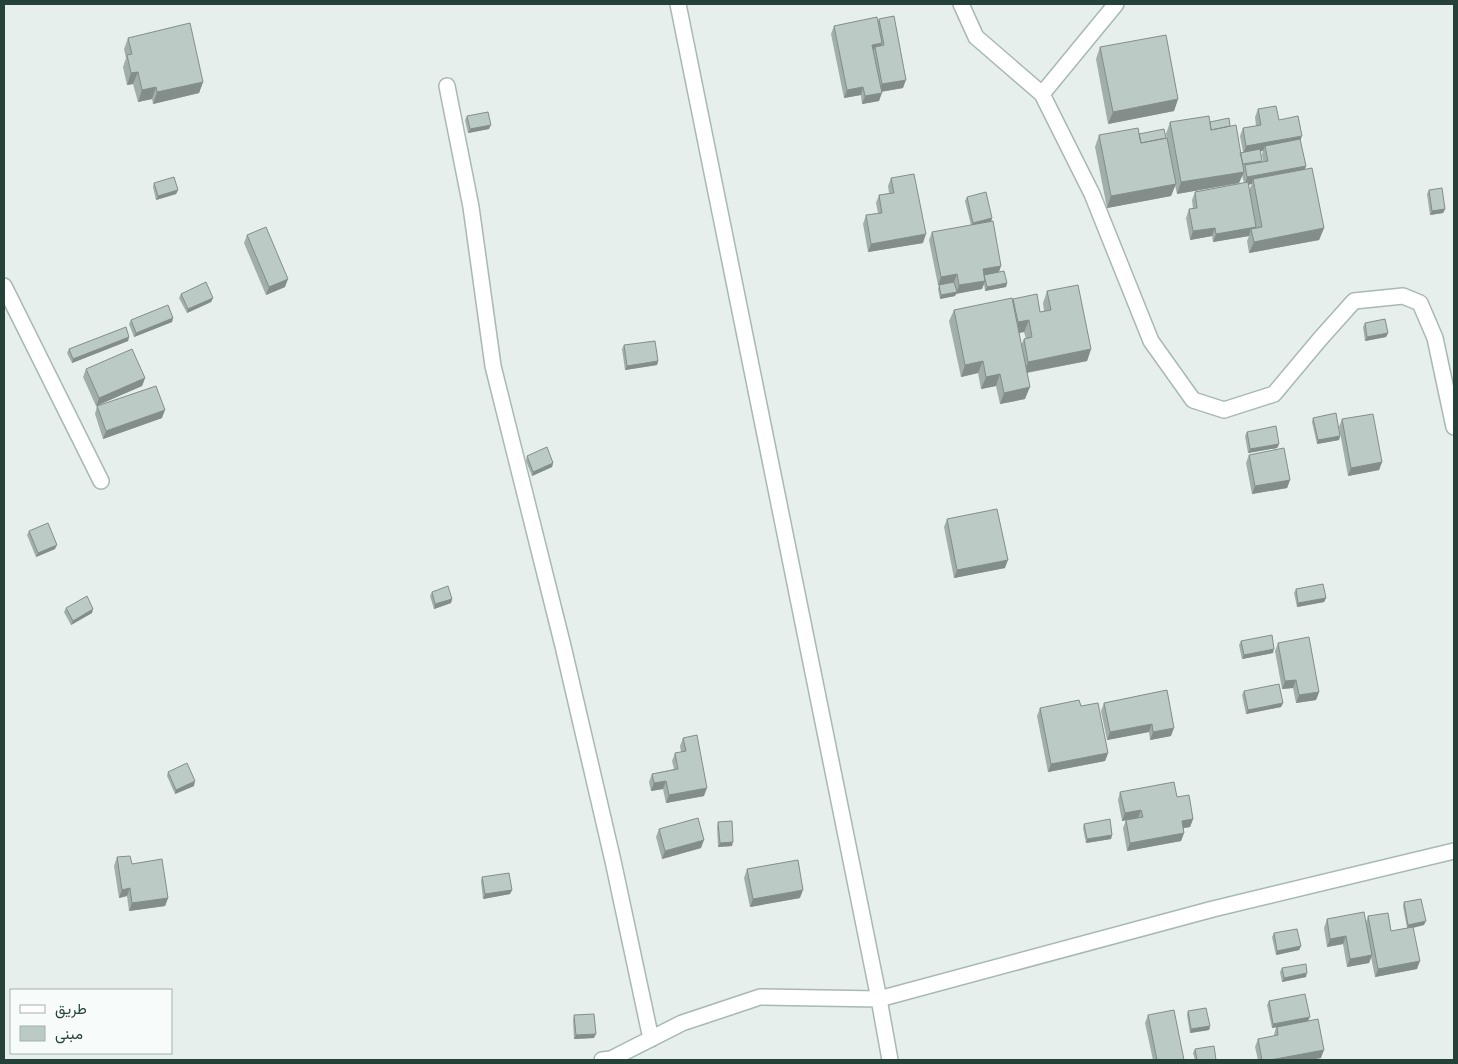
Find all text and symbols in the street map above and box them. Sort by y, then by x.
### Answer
legend [10,989,172,1054]
text: طريق [55,1000,87,1019]
text: مبنى [55,1025,83,1044]

